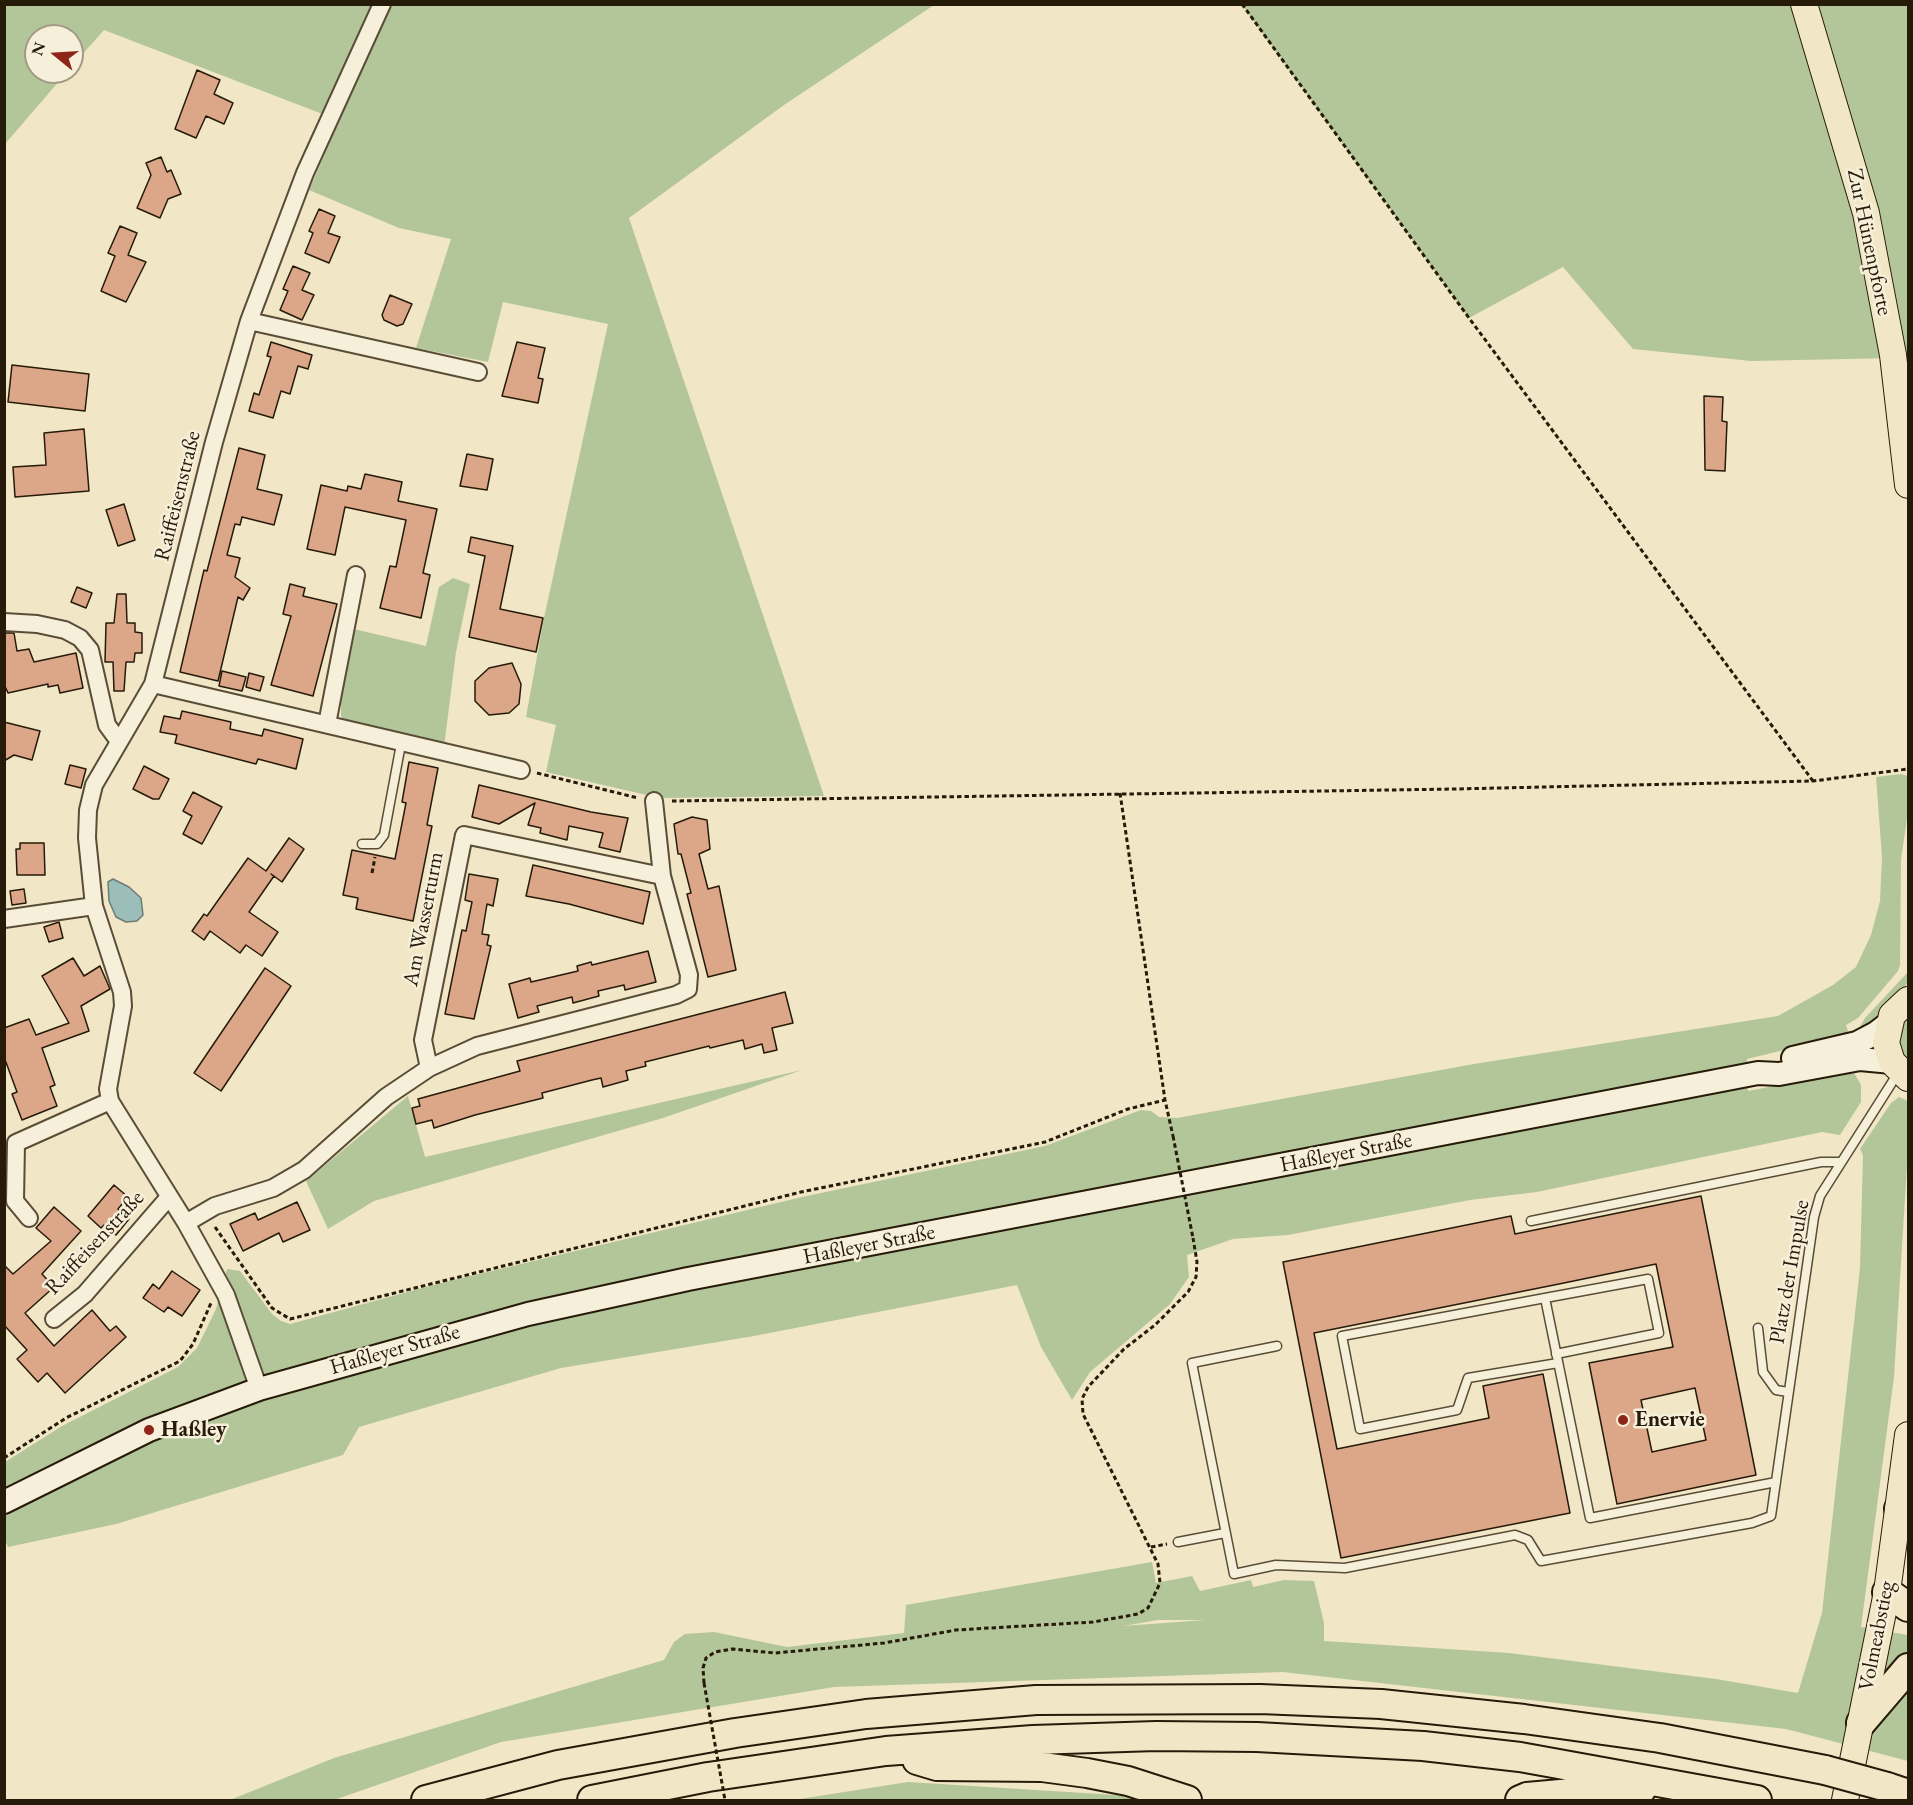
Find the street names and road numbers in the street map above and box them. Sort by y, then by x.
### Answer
street label: Zur Hünenpforte [1841,166,1897,318]
street label: Raiffeisenstraße [149,428,207,564]
street label: Am Wasserturm [398,849,450,989]
street label: Haßleyer Straße [1278,1127,1414,1179]
street label: Raiffeisenstraße [40,1185,150,1301]
street label: Platz der Impulse [1764,1198,1816,1346]
street label: Haßleyer Straße [801,1219,937,1271]
street label: Haßleyer Straße [327,1319,463,1381]
street label: Volmeabstieg [1853,1579,1901,1693]

